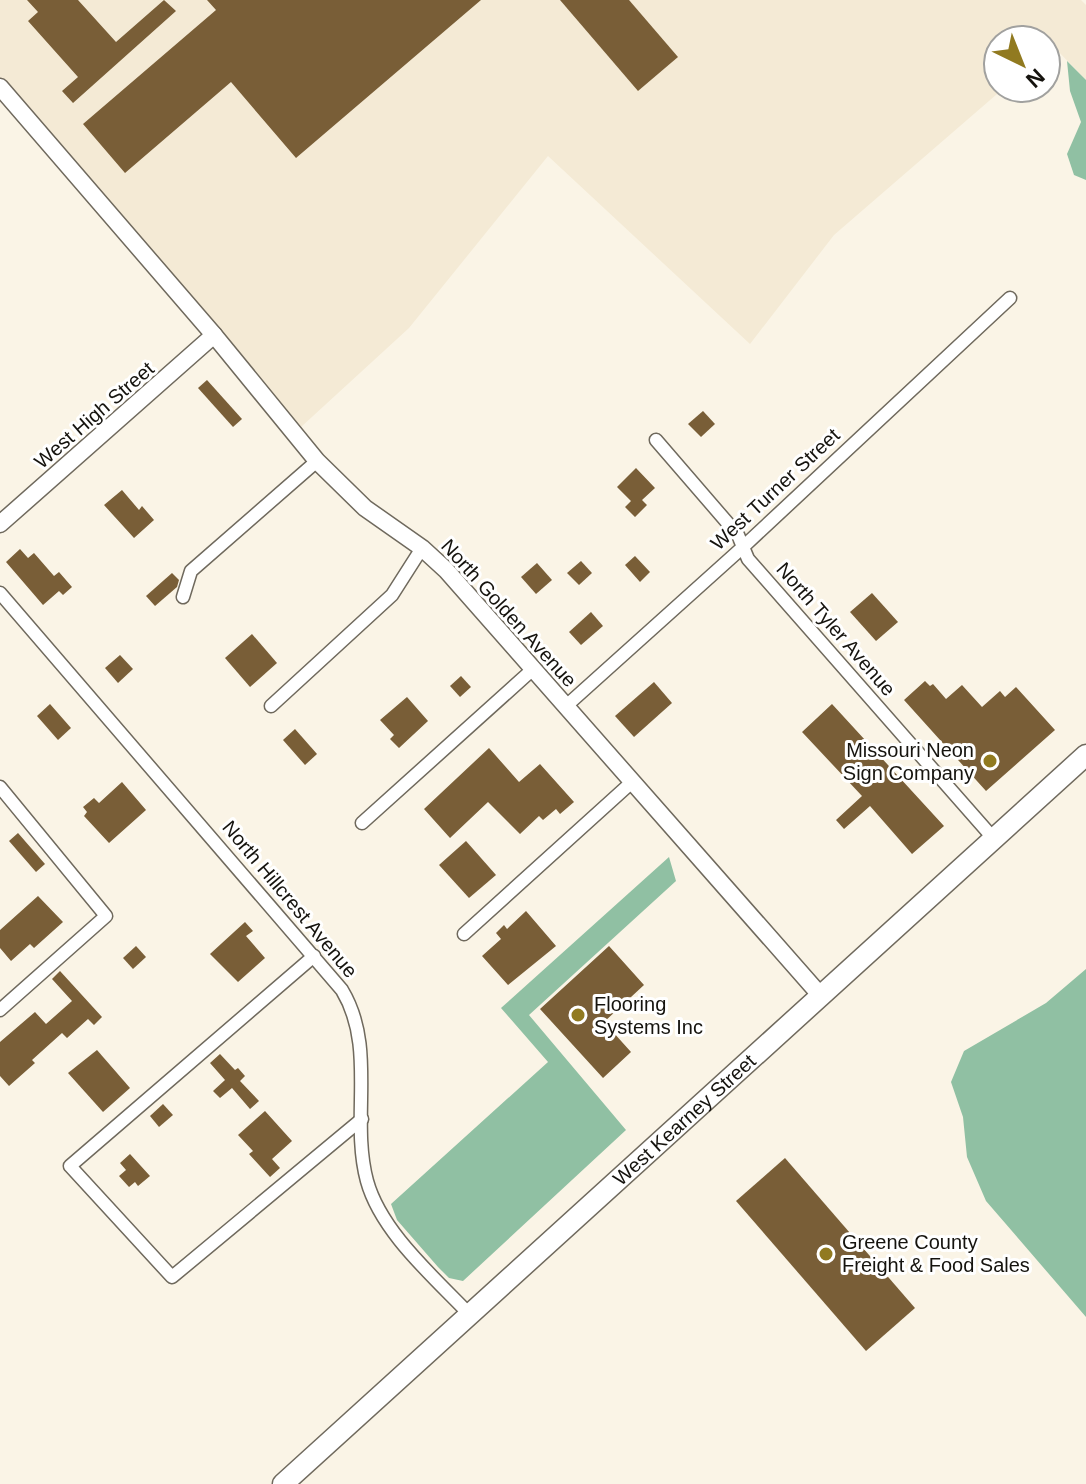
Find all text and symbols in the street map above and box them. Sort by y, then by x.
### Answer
north arrow [982,24,1062,104]
text: N [1021,64,1050,93]
street label: West High Street [30,357,158,473]
street label: West Turner Street [706,424,844,554]
street label: North Golden Avenue [437,535,581,691]
street label: North Tyler Avenue [772,558,900,700]
place label: Missouri Neon Sign Company [843,739,974,784]
marker: Missouri Neon Sign Company [981,752,999,770]
street label: North Hillcrest Avenue [218,816,362,982]
place label: Flooring Systems Inc [594,993,703,1038]
marker: Flooring Systems Inc [569,1006,587,1024]
street label: West Kearney Street [609,1049,760,1190]
place label: Greene County Freight & Food Sales [842,1231,1030,1276]
marker: Greene County Freight & Food Sales [817,1245,835,1263]

